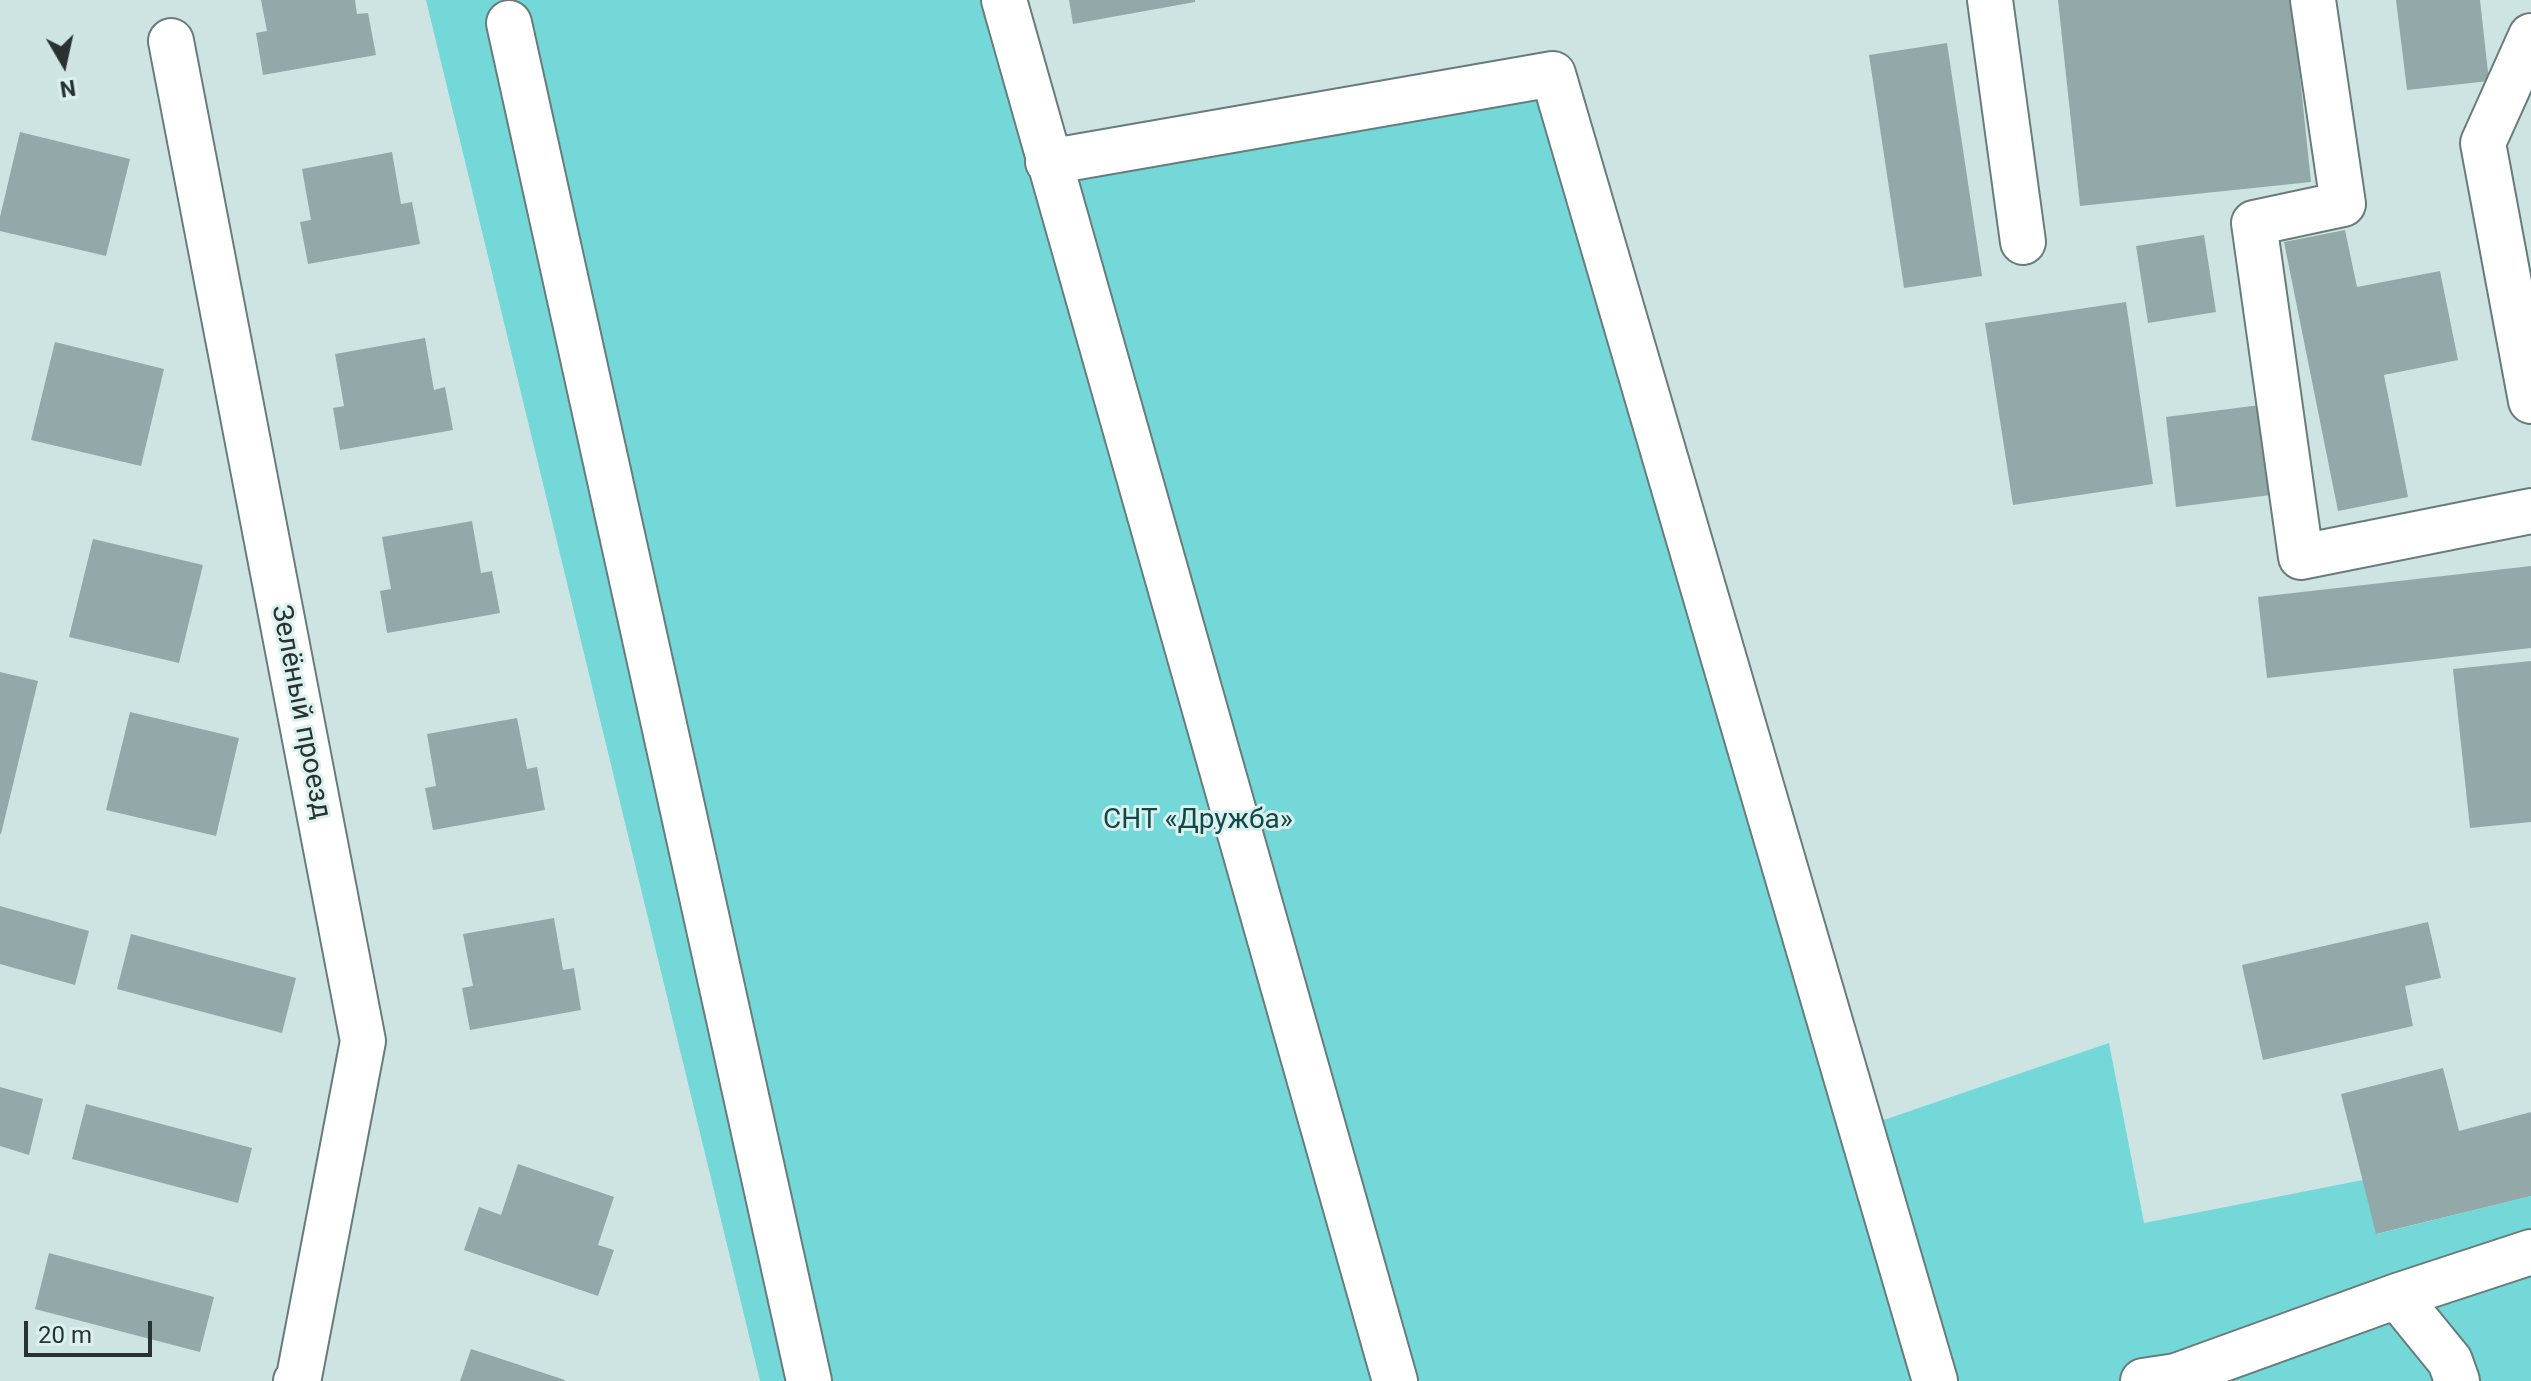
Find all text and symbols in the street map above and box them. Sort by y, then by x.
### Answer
north arrow [24,24,104,104]
text: N [58,75,77,102]
street label: Зелёный проезд [263,602,337,822]
park label: СНТ «Дружба» [1103,804,1293,838]
scale bar [28,1305,156,1355]
text: 20 m [38,1321,92,1349]

